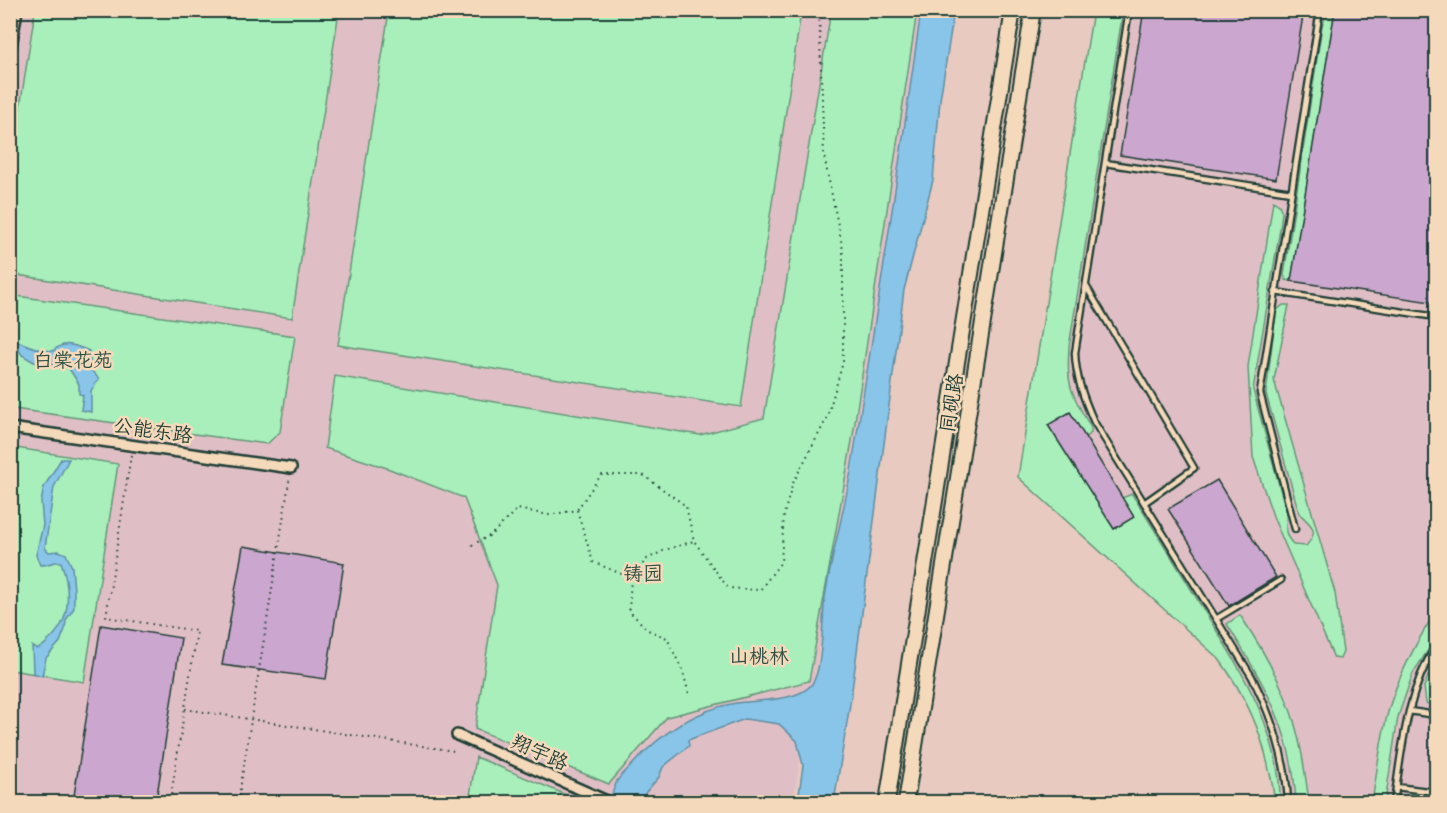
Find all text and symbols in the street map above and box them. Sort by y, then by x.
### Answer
park label: 白棠花苑 [33,343,113,378]
street label: 同砚路 [930,370,974,435]
street label: 公能东路 [111,408,196,454]
park label: 铸园 [623,556,663,591]
park label: 山桃林 [729,639,789,674]
street label: 翔宇路 [505,724,575,781]

